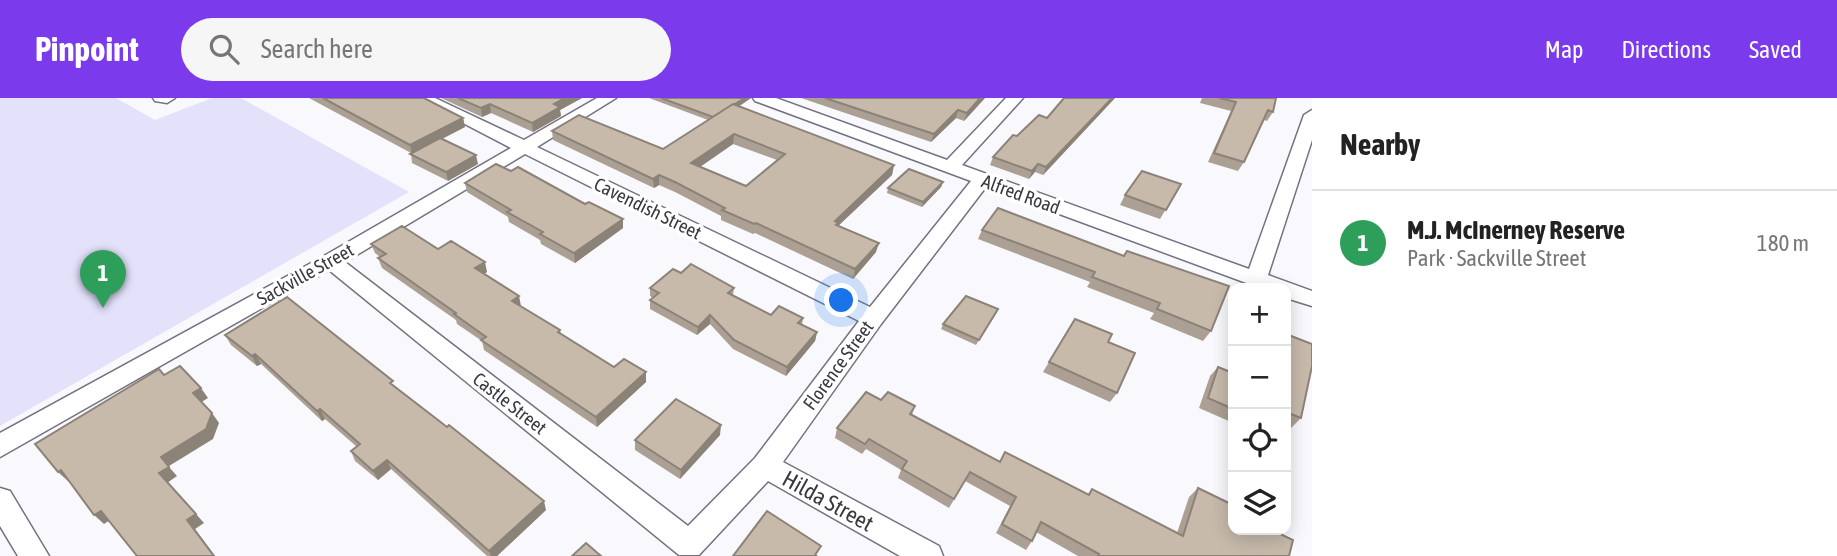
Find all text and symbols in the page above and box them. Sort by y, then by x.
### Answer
search box [181,18,671,81]
text: Pinpoint [35,30,139,68]
icon: search [205,30,243,68]
text: Search here [261,34,373,64]
text: Map [1545,36,1583,63]
text: Directions [1621,36,1711,63]
text: Saved [1749,36,1802,63]
text: Nearby [1340,127,1420,161]
street label: Alfred Road [979,170,1063,218]
street label: Cavendish Street [591,173,705,243]
text: M.J. McInerney Reserve [1407,215,1625,245]
text: 1 [1358,230,1368,256]
text: 180 m [1757,230,1809,256]
street label: Sackville Street [253,238,357,310]
text: Park · Sackville Street [1407,245,1586,271]
pin: 1 [80,250,126,308]
your location [824,283,858,317]
map controls [1228,283,1291,535]
button: + [1228,283,1291,346]
street label: Florence Street [798,316,878,414]
button: − [1228,346,1291,409]
street label: Castle Street [469,367,551,439]
button: locate [1228,409,1291,472]
street label: Hilda Street [778,465,878,537]
button: layers [1228,472,1291,535]

